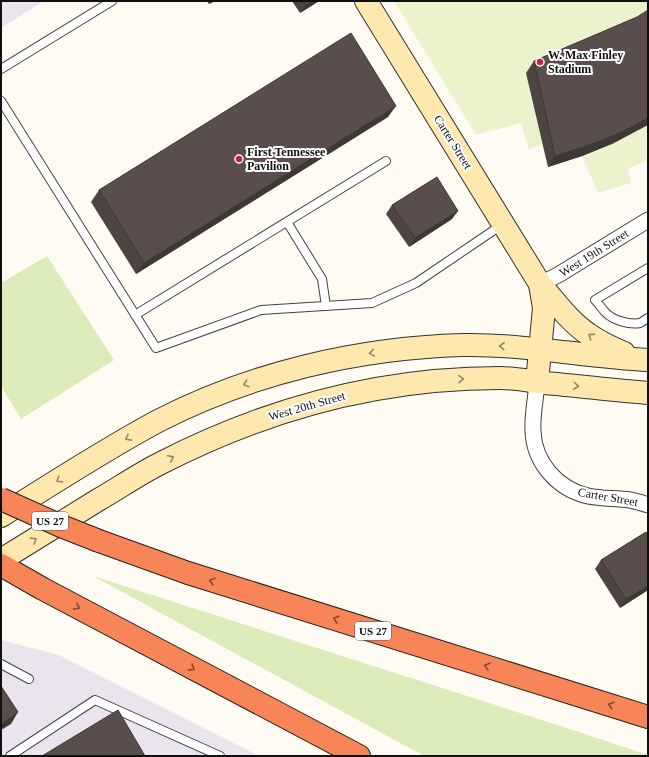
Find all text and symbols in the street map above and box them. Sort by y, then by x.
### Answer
place label: W. Max Finley Stadium [548,48,623,76]
marker: W. Max Finley Stadium [535,57,545,67]
street label: Carter Street [431,112,475,172]
place label: First Tennessee Pavilion [247,145,326,173]
marker: First Tennessee Pavilion [234,154,244,164]
street label: West 19th Street [557,226,632,280]
one-way arrow [588,333,595,341]
one-way arrow [499,341,505,350]
one-way arrow [369,348,375,357]
one-way arrow [458,375,464,384]
one-way arrow [243,379,250,388]
one-way arrow [573,381,579,390]
street label: West 20th Street [267,388,348,424]
one-way arrow [125,433,132,440]
one-way arrow [166,455,174,463]
one-way arrow [56,475,63,482]
street label: Carter Street [577,485,640,509]
road number: US 27 [32,512,68,530]
one-way arrow [30,537,37,544]
one-way arrow [208,577,215,586]
one-way arrow [73,602,80,610]
one-way arrow [333,615,340,624]
road number: US 27 [355,622,391,640]
one-way arrow [188,663,195,670]
one-way arrow [483,663,490,671]
one-way arrow [607,701,614,710]

